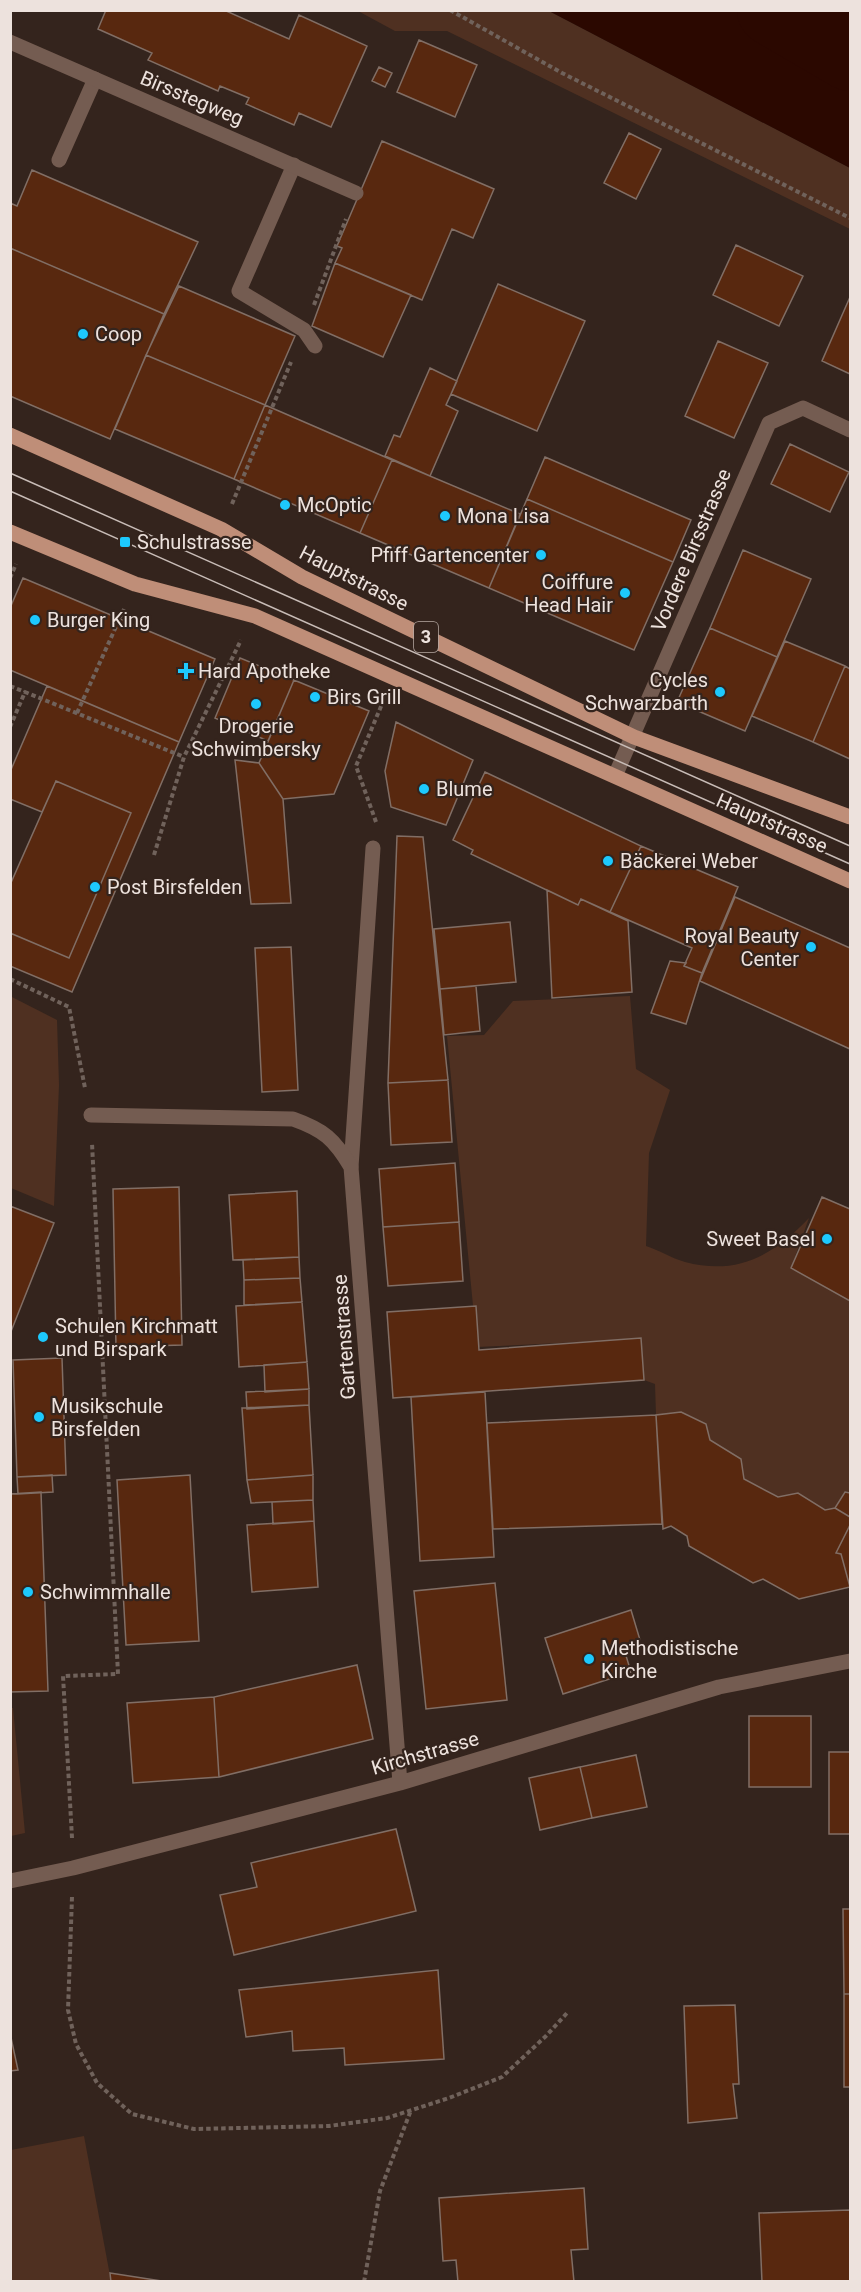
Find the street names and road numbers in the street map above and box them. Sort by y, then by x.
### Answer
street label: Birsstegweg [137,65,247,131]
street label: Vordere Birsstrasse [646,465,736,635]
street label: Hauptstrasse [295,540,413,616]
road number: 3 [414,622,438,652]
street label: Hauptstrasse [713,788,831,858]
street label: Gartenstrasse [328,1274,360,1400]
street label: Kirchstrasse [368,1726,482,1780]

